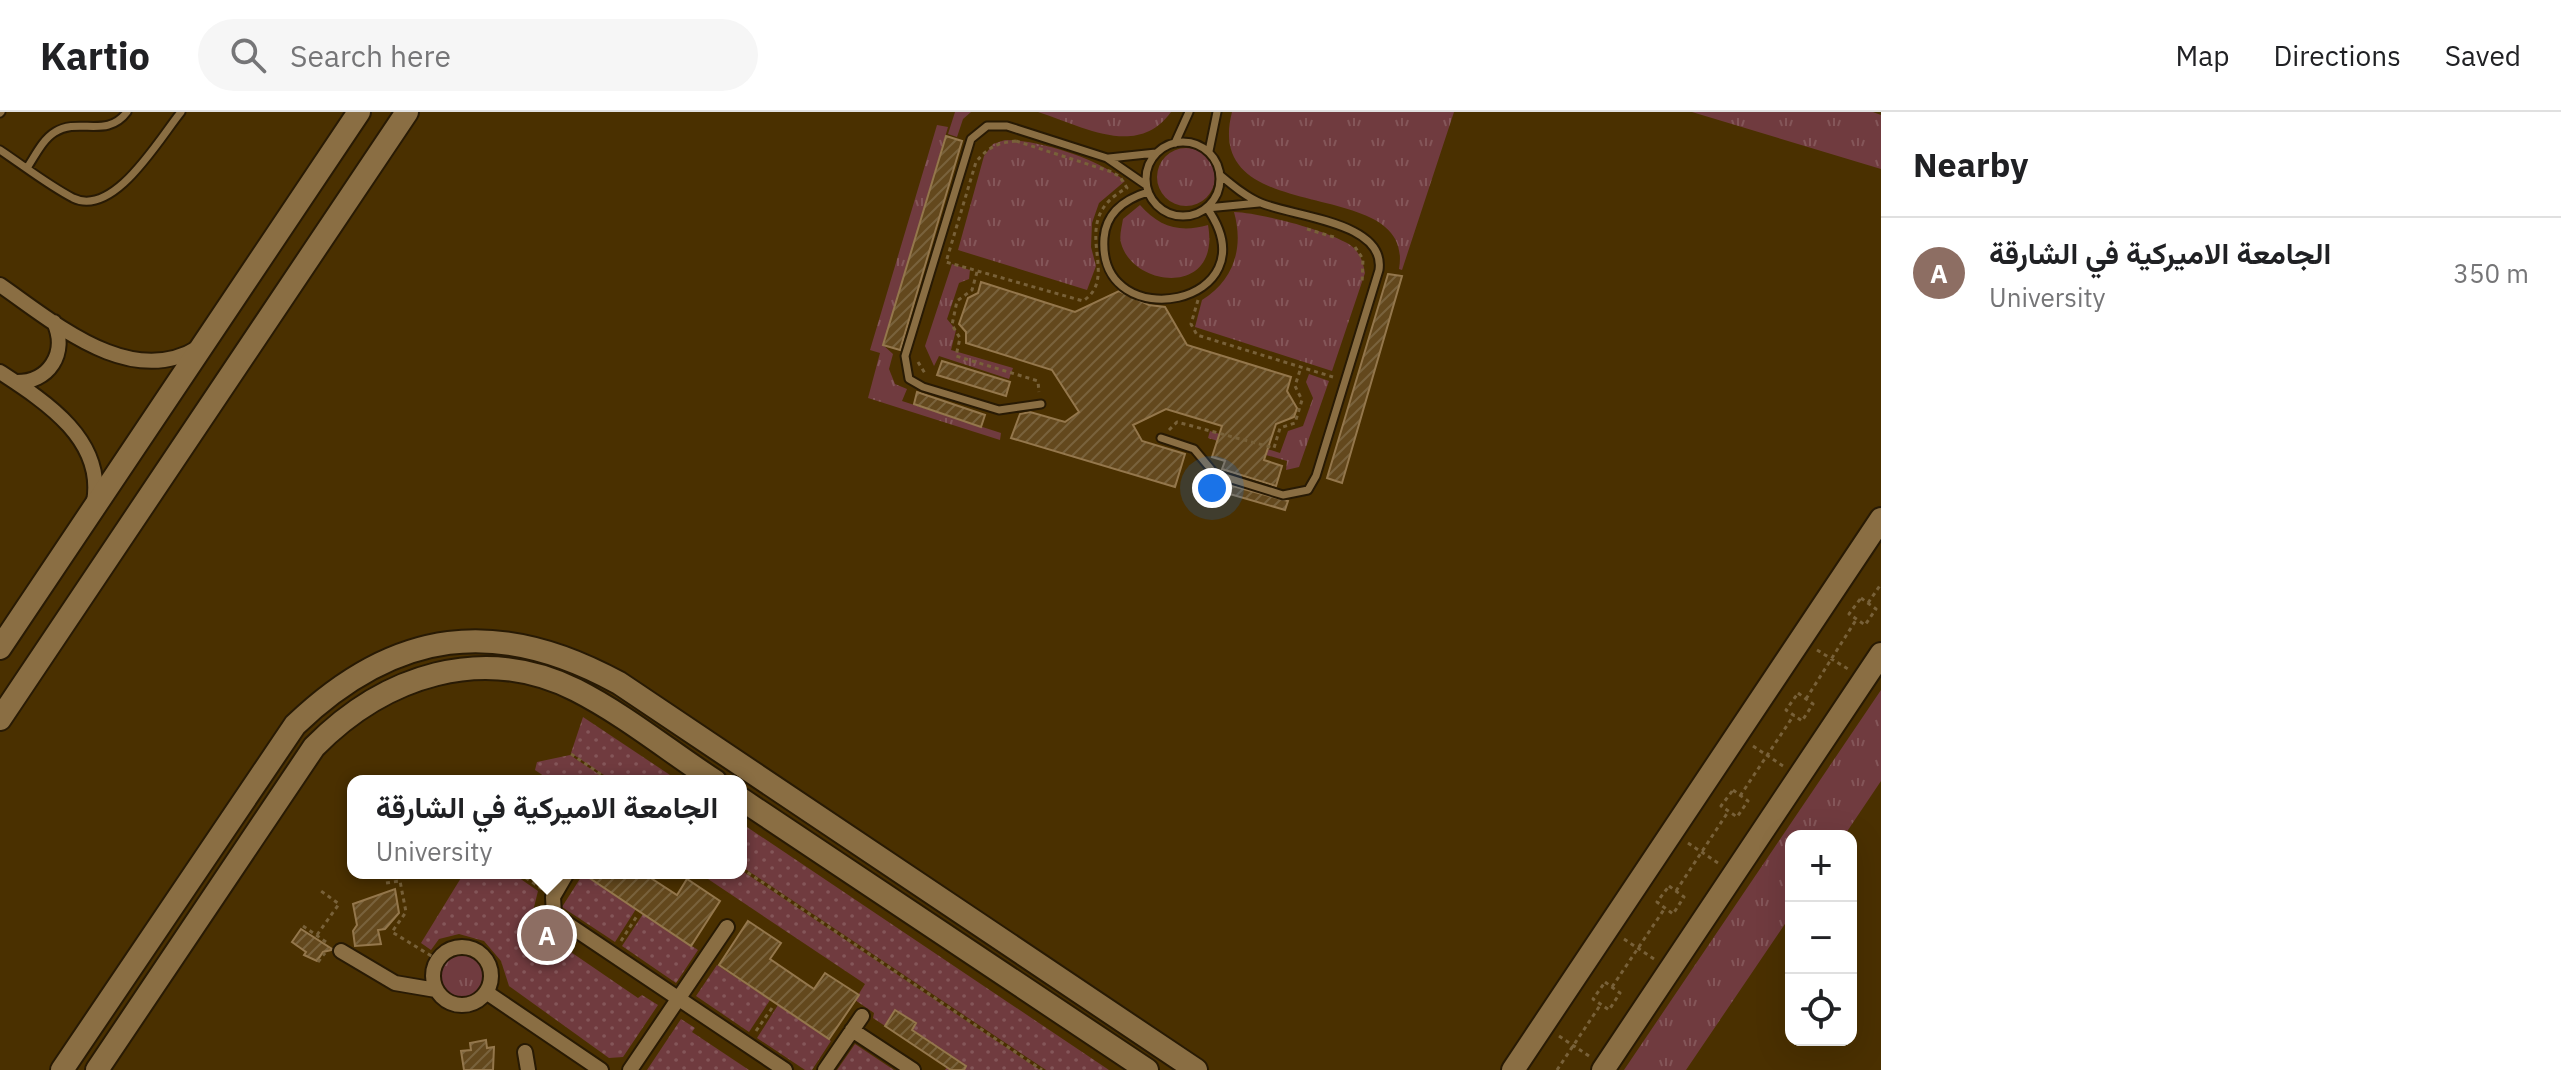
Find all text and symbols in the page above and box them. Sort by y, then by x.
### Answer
search box [198,19,758,91]
text: Kartio [40,31,150,80]
icon: search [226,33,270,77]
text: Search here [290,36,451,75]
text: Map [2175,37,2229,74]
text: Directions [2273,37,2401,74]
text: Saved [2445,37,2521,74]
text: Nearby [1913,142,2028,186]
text: الجامعة الاميركية في الشارقة [1989,233,2331,272]
text: A [1930,256,1948,290]
text: 350 m [2453,256,2529,290]
text: University [1989,280,2106,314]
your location [1192,468,1232,508]
popup [347,775,747,879]
text: الجامعة الاميركية في الشارقة [376,787,718,826]
map controls [1785,830,1857,1046]
button: + [1785,830,1857,902]
text: University [376,834,492,868]
button: − [1785,902,1857,974]
pin: A [521,905,573,965]
button: locate [1785,974,1857,1046]

